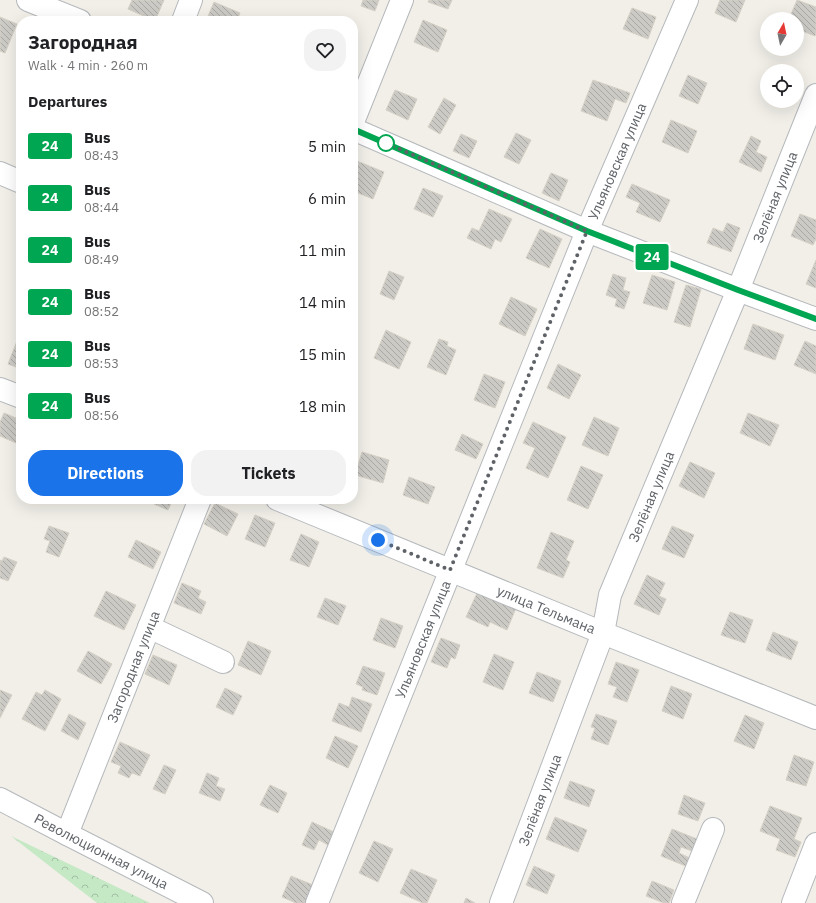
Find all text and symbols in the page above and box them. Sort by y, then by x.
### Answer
north arrow [760,12,804,56]
map controls [760,12,804,108]
button: heart [304,29,346,71]
text: Загородная [28,30,138,54]
text: Walk · 4 min · 260 m [28,57,148,74]
button: locate [760,64,804,108]
text: Departures [28,92,107,111]
street label: Ульяновская улица [584,100,651,223]
text: Bus [84,128,111,147]
unlabelled marker [377,134,395,152]
text: 24 [42,137,58,155]
text: 5 min [308,137,346,156]
text: 08:43 [84,147,119,164]
street label: Зелёная улица [749,148,802,246]
text: Bus [84,180,111,199]
text: 24 [42,189,58,207]
text: 6 min [308,189,346,208]
text: 08:44 [84,199,119,216]
text: Bus [84,232,111,251]
text: 24 [42,241,58,259]
text: 11 min [299,241,346,260]
line badge: 24 [634,244,670,270]
text: 24 [644,248,660,266]
text: 08:49 [84,251,119,268]
text: Bus [84,284,111,303]
text: 24 [42,293,58,311]
text: 14 min [299,293,346,312]
text: 08:52 [84,303,119,320]
text: Bus [84,336,111,355]
text: 24 [42,345,58,363]
text: 15 min [299,345,346,364]
text: 08:53 [84,355,119,372]
text: Bus [84,388,111,407]
text: 24 [42,397,58,415]
text: 18 min [299,397,346,416]
text: 08:56 [84,407,119,424]
street label: Зелёная улица [624,448,679,545]
button: Directions [28,450,183,496]
button: Tickets [191,450,346,496]
your location [368,530,388,550]
street label: Ульяновская улица [391,577,455,701]
street label: улица Тельмана [494,581,599,638]
street label: Загородная улица [103,608,164,725]
street label: Зелёная улица [514,751,566,849]
street label: Революционная улица [31,809,172,894]

